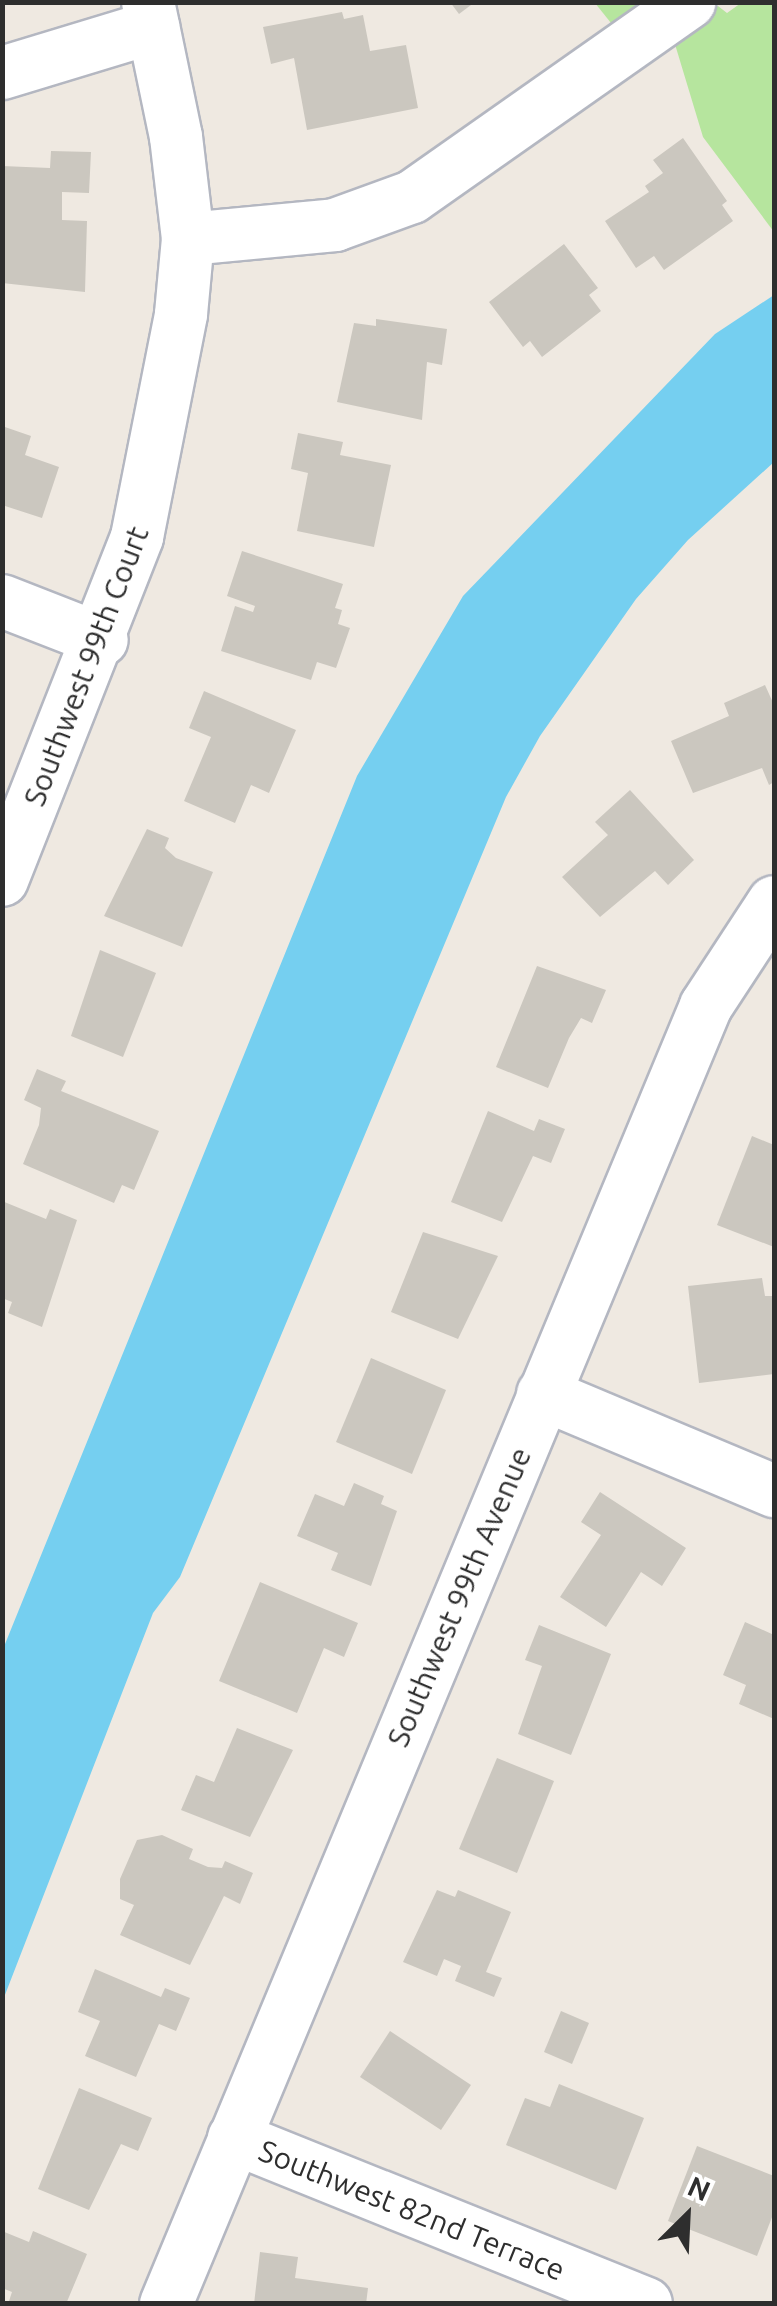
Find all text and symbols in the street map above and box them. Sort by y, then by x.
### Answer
street label: Southwest 99th Court [16,521,156,811]
street label: Southwest 99th Avenue [380,1442,538,1752]
street label: Southwest 82nd Terrace [254,2132,570,2288]
north arrow [637,2166,737,2266]
text: N [684,2170,715,2207]

